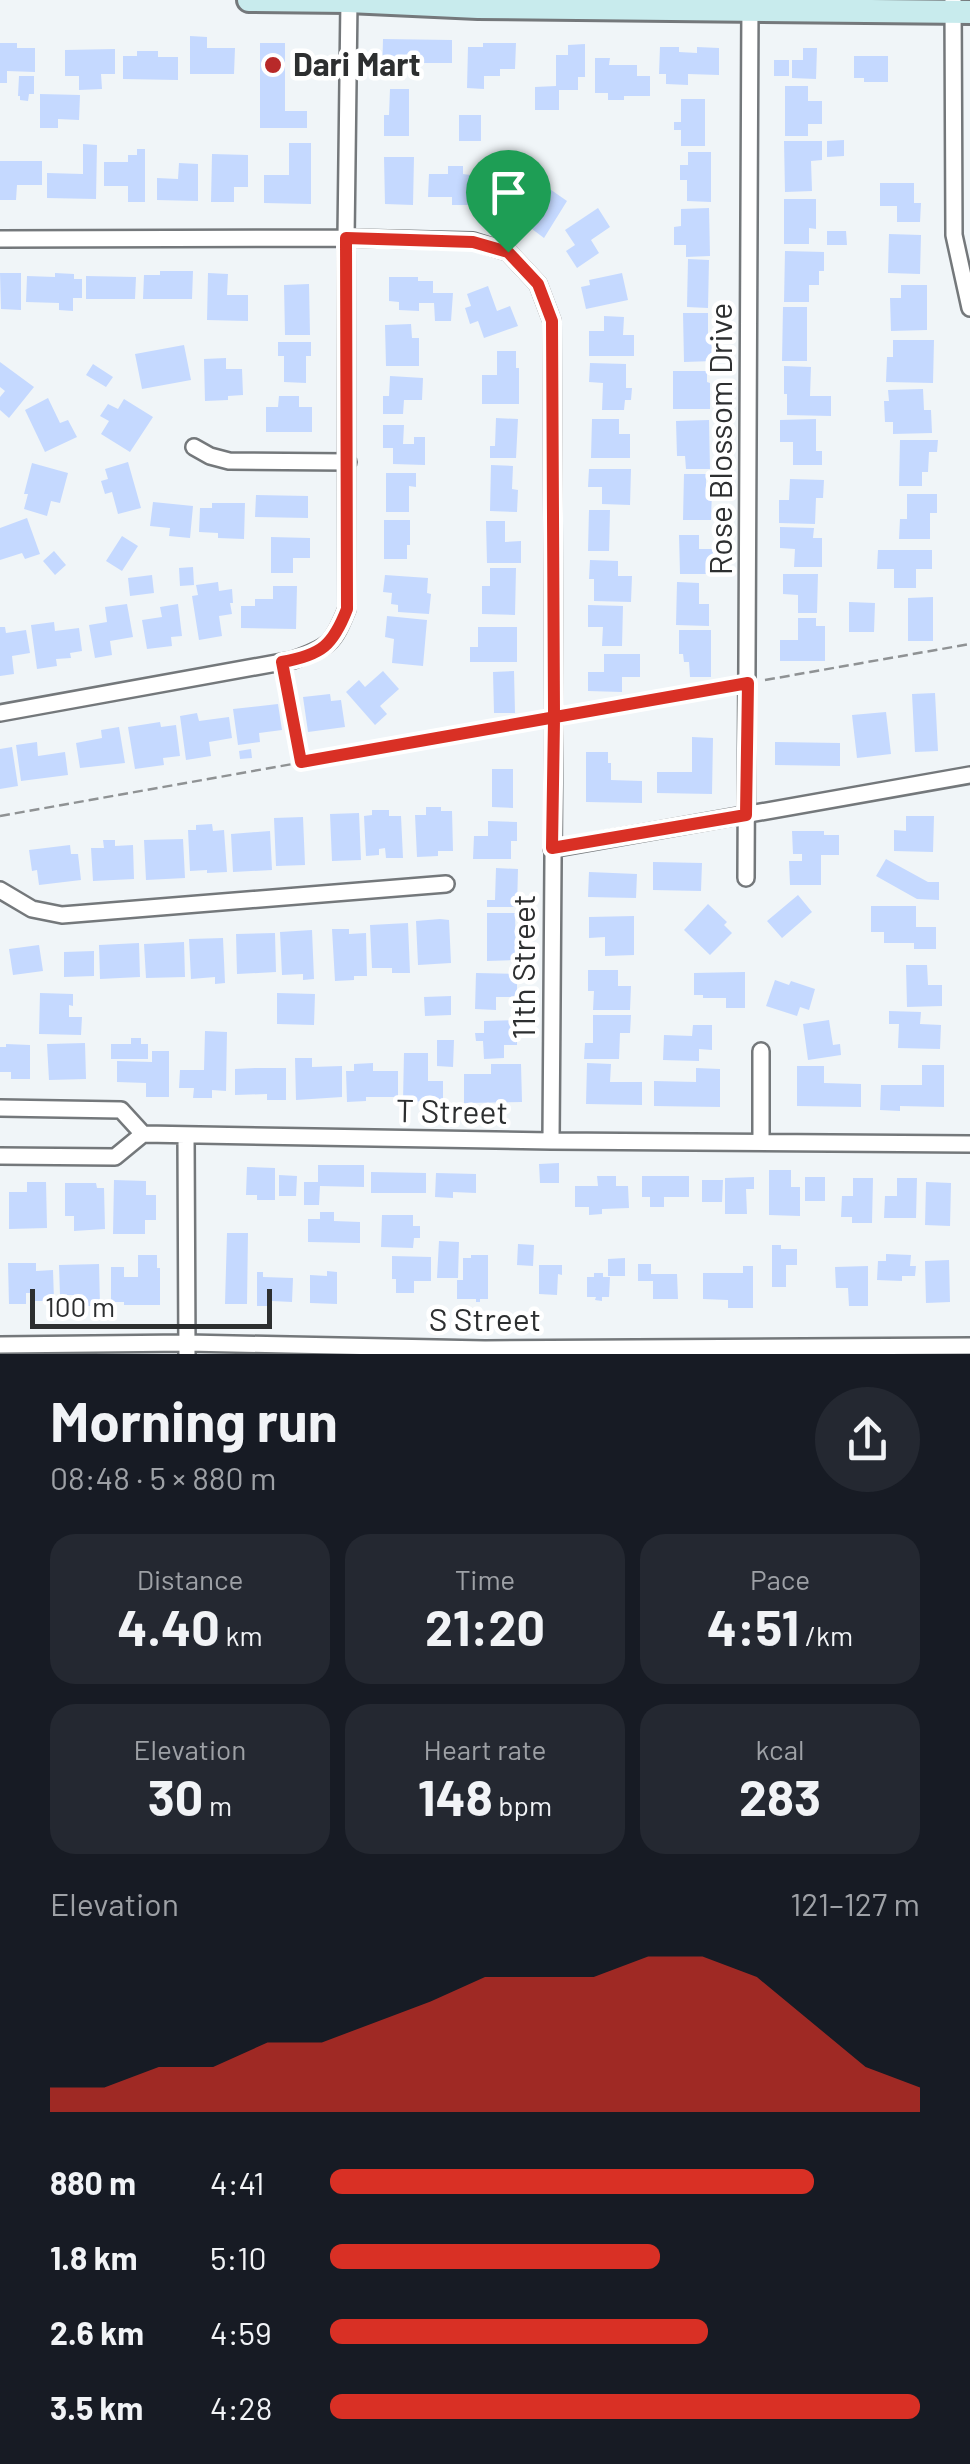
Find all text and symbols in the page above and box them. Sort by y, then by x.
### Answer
place label: Dari Mart [293,44,421,82]
marker: Dari Mart [262,54,284,76]
pin [466,150,551,253]
icon: arrive [481,165,536,220]
street label: Rose Blossom Drive [700,303,738,575]
street label: 11th Street [503,894,541,1040]
street label: T Street [396,1090,508,1130]
scale bar [30,1284,272,1328]
text: 100 m [45,1289,115,1323]
street label: S Street [429,1299,541,1337]
text: Morning run [50,1387,338,1453]
button: share [815,1387,920,1492]
text: 08:48 · 5 × 880 m [50,1458,276,1496]
text: Distance [137,1562,243,1596]
text: Time [455,1562,515,1596]
text: Pace [750,1562,810,1596]
text: 4.40 [117,1596,220,1656]
text: 21:20 [425,1596,545,1656]
text: 4:51 [707,1596,799,1656]
text: km [220,1618,263,1652]
text: /km [799,1618,853,1652]
text: Elevation [134,1732,246,1766]
text: Heart rate [424,1732,546,1766]
text: kcal [756,1732,804,1766]
text: 30 [148,1766,203,1826]
text: 148 [418,1766,493,1826]
text: 283 [739,1766,821,1826]
text: m [203,1788,232,1822]
text: bpm [493,1788,552,1822]
text: Elevation [50,1884,179,1922]
text: 121–127 m [790,1884,920,1922]
text: 880 m [50,2163,136,2201]
text: 4:41 [210,2163,264,2201]
text: 1.8 km [50,2238,137,2276]
text: 5:10 [210,2238,267,2276]
text: 2.6 km [50,2313,144,2351]
text: 4:59 [210,2313,272,2351]
text: 3.5 km [50,2388,143,2426]
text: 4:28 [210,2388,272,2426]

